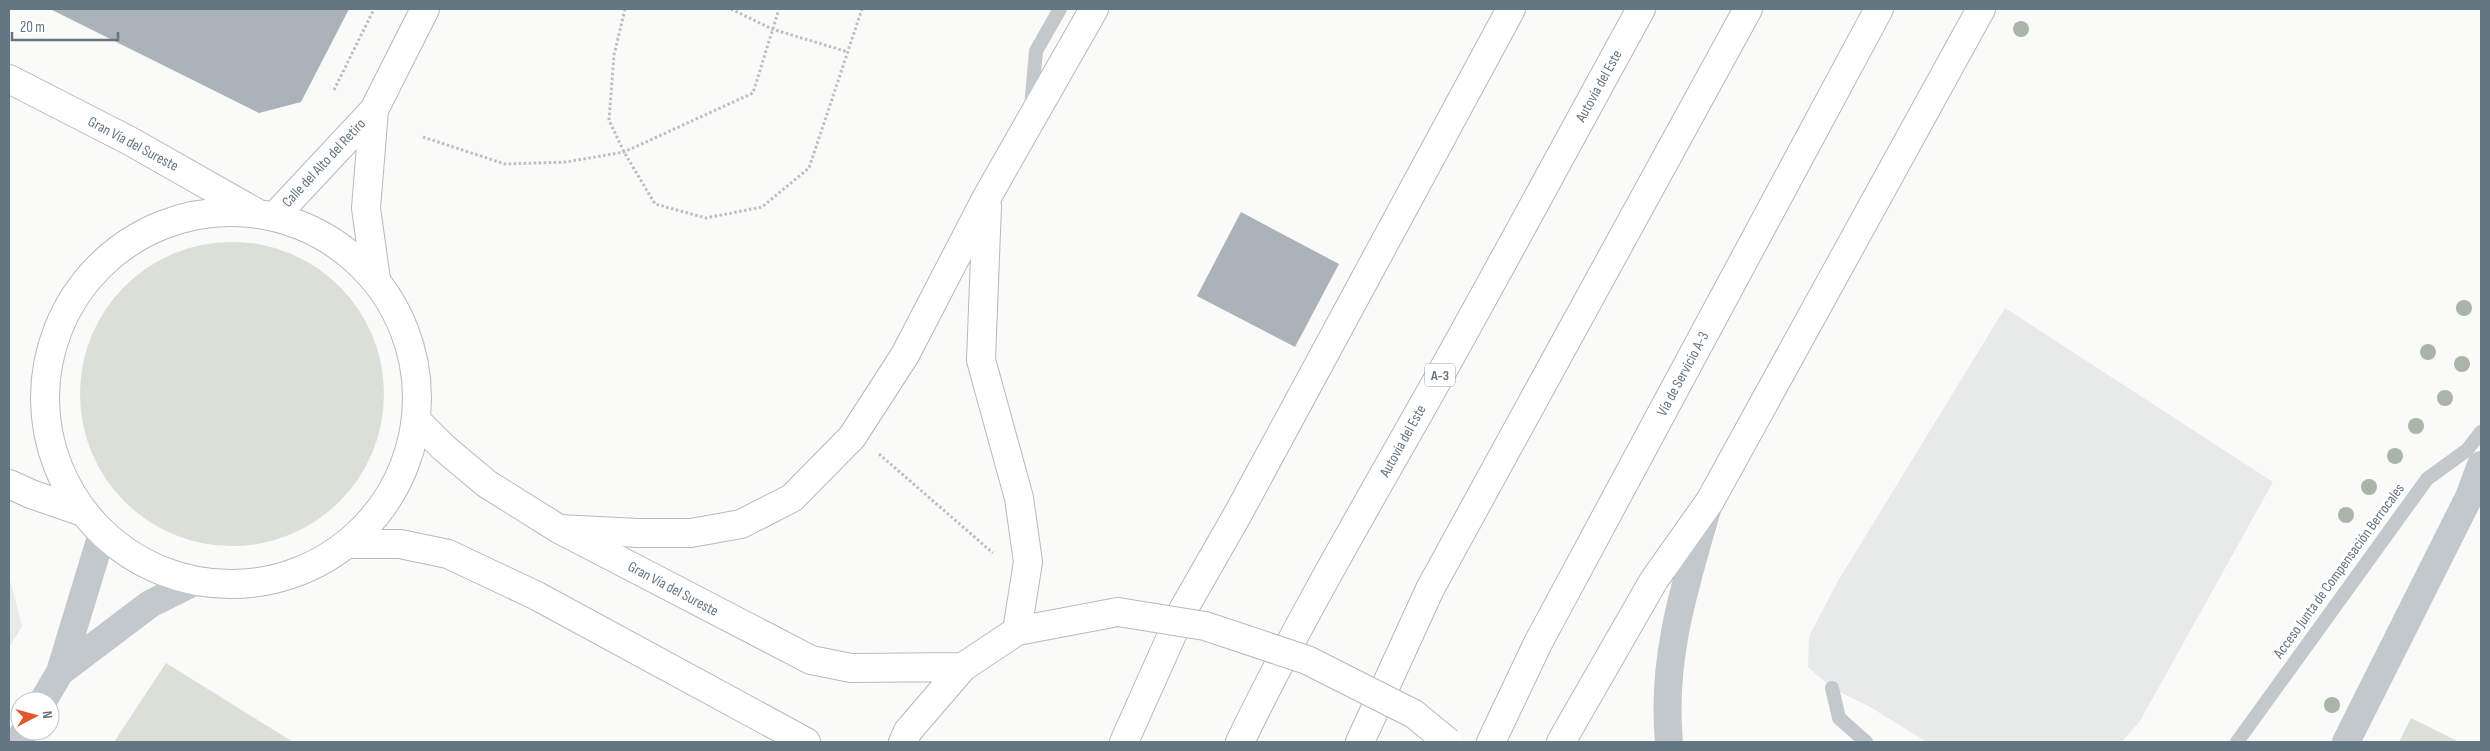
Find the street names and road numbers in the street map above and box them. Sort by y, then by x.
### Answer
street label: Autovía del Este [1571,47,1627,126]
street label: Gran Vía del Sureste [84,112,182,176]
street label: Calle del Alto del Retiro [278,115,370,211]
street label: Vía de Servicio A-3 [1653,328,1713,420]
road number: A-3 [1425,364,1455,386]
street label: Autovía del Este [1375,402,1431,481]
street label: Acceso Junta de Compensación Berrocales [2269,480,2409,663]
street label: Gran Vía del Sureste [624,557,722,621]

